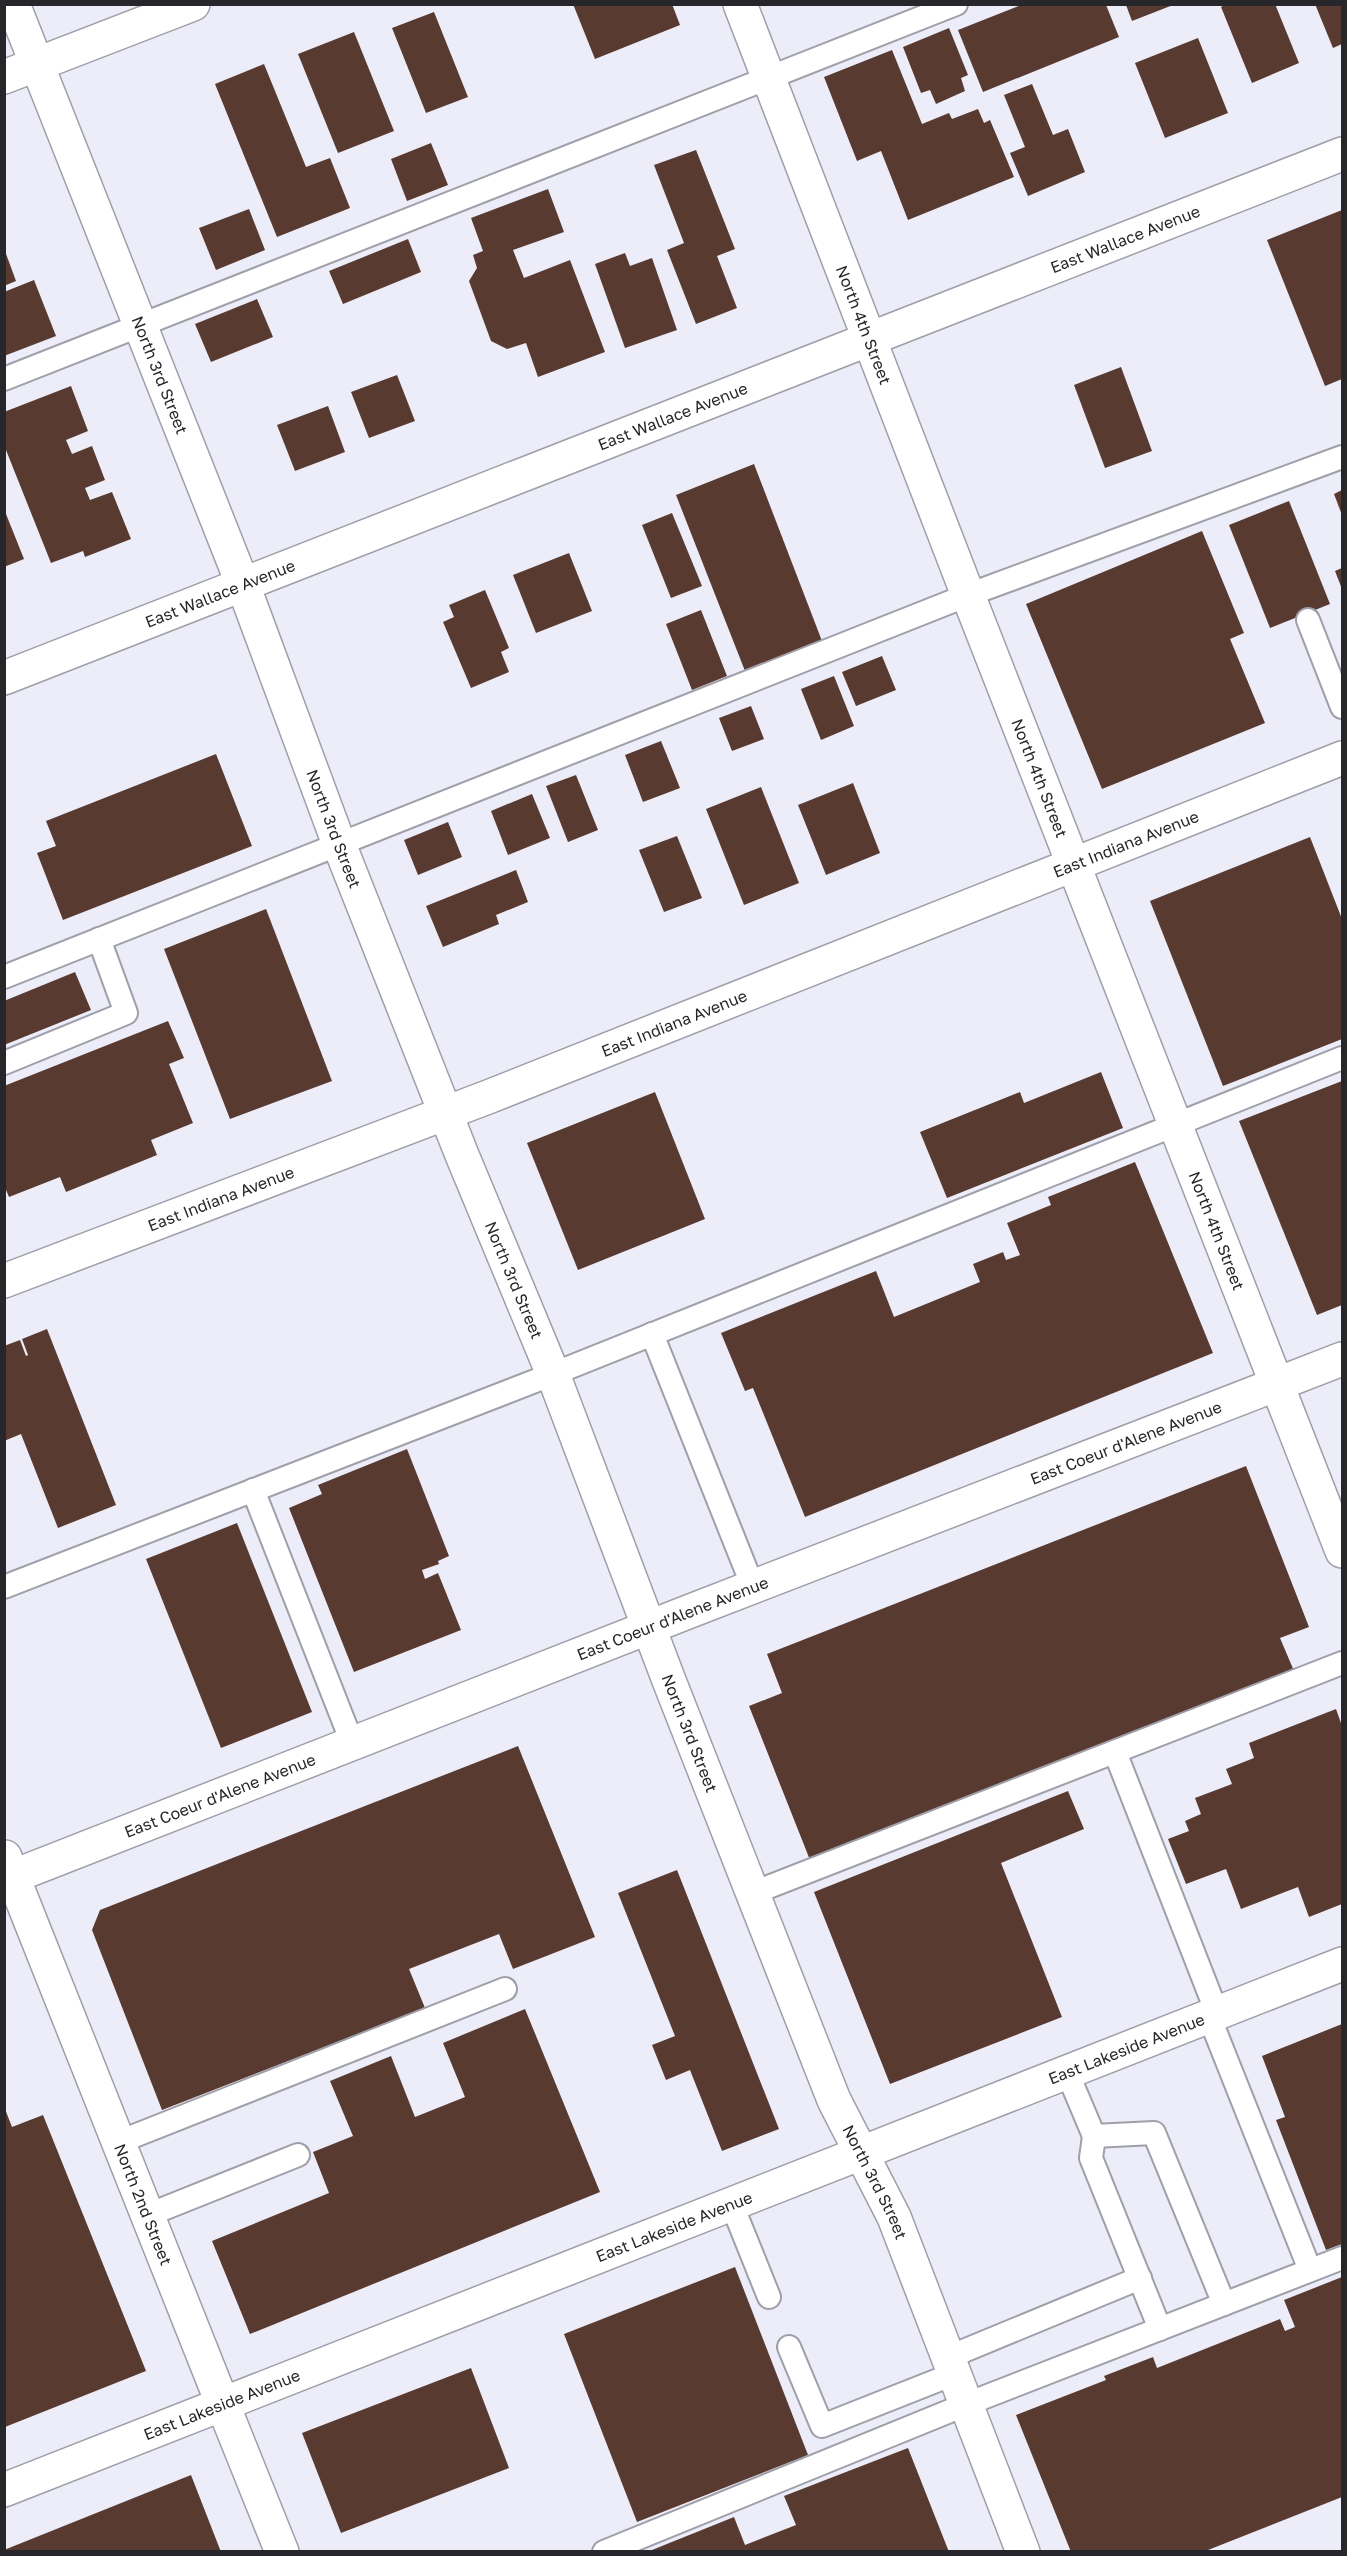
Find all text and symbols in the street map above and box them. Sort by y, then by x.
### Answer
street label: East Wallace Avenue [1047,201,1203,277]
street label: North 4th Street [832,263,896,387]
street label: North 3rd Street [127,313,192,437]
street label: East Wallace Avenue [595,378,750,455]
street label: East Wallace Avenue [142,555,298,632]
street label: North 4th Street [1007,716,1072,840]
street label: North 3rd Street [302,767,365,891]
street label: East Indiana Avenue [1050,806,1202,882]
street label: East Indiana Avenue [598,985,750,1061]
street label: East Indiana Avenue [145,1162,297,1235]
street label: North 4th Street [1184,1168,1249,1293]
street label: North 3rd Street [481,1218,547,1342]
street label: East Coeur d'Alene Avenue [1027,1397,1224,1489]
street label: East Coeur d'Alene Avenue [574,1572,771,1665]
street label: North 3rd Street [657,1671,722,1795]
street label: East Coeur d'Alene Avenue [122,1749,318,1842]
street label: East Lakeside Avenue [1045,2009,1207,2088]
street label: North 3rd Street [838,2121,912,2242]
street label: North 2nd Street [110,2141,176,2268]
street label: East Lakeside Avenue [593,2187,755,2266]
street label: East Lakeside Avenue [141,2365,303,2444]

